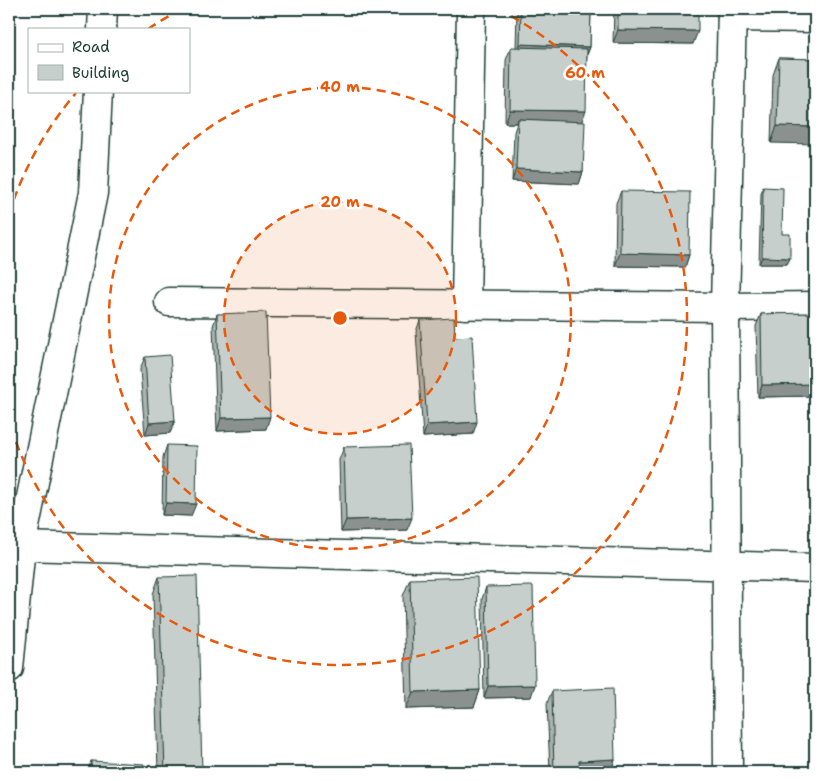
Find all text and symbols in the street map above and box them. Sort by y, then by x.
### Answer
legend [28,28,190,92]
text: Road [72,37,110,57]
text: Building [72,63,129,83]
text: 60 m [565,63,605,83]
text: 40 m [320,77,360,97]
text: 20 m [320,192,360,212]
centre of rings [331,309,349,327]

